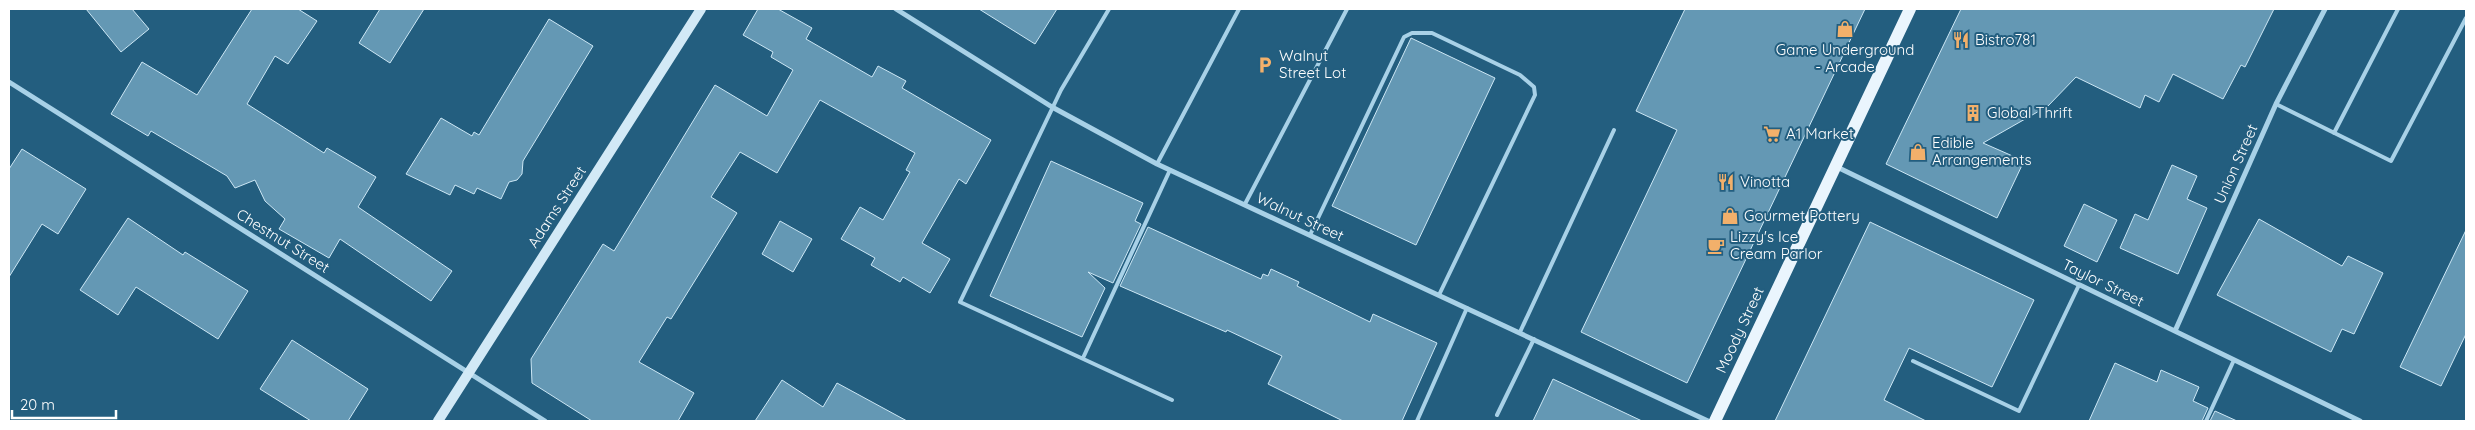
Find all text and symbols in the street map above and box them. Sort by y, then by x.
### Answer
shop icon: Game Underground - Arcade [1835,19,1855,39]
restaurant icon: Bistro781 [1951,30,1971,50]
place label: Bistro781 [1975,30,2036,49]
place label: Game Underground - Arcade [1776,40,1914,76]
place label: Walnut Street Lot [1279,46,1346,82]
parking icon: Walnut Street Lot [1255,55,1275,75]
building icon: Global Thrift [1963,103,1983,123]
place label: Global Thrift [1987,103,2073,122]
street label: Union Street [2209,121,2262,207]
supermarket icon: A1 Market [1762,124,1782,144]
place label: A1 Market [1786,124,1854,143]
place label: Edible Arrangements [1932,133,2032,169]
shop icon: Edible Arrangements [1908,142,1928,162]
street label: Adams Street [523,162,590,251]
restaurant icon: Vinotta [1716,172,1736,192]
place label: Vinotta [1740,172,1790,191]
street label: Walnut Street [1253,188,1347,245]
street label: Chestnut Street [233,204,333,277]
shop icon: Gourmet Pottery [1720,206,1740,226]
place label: Gourmet Pottery [1744,206,1860,225]
place label: Lizzy's Ice Cream Parlor [1730,227,1823,263]
cafe icon: Lizzy's Ice Cream Parlor [1706,236,1726,256]
street label: Taylor Street [2059,255,2147,310]
street label: Moody Street [1711,284,1768,376]
scale bar [12,388,116,420]
text: 20 m [20,395,55,414]

